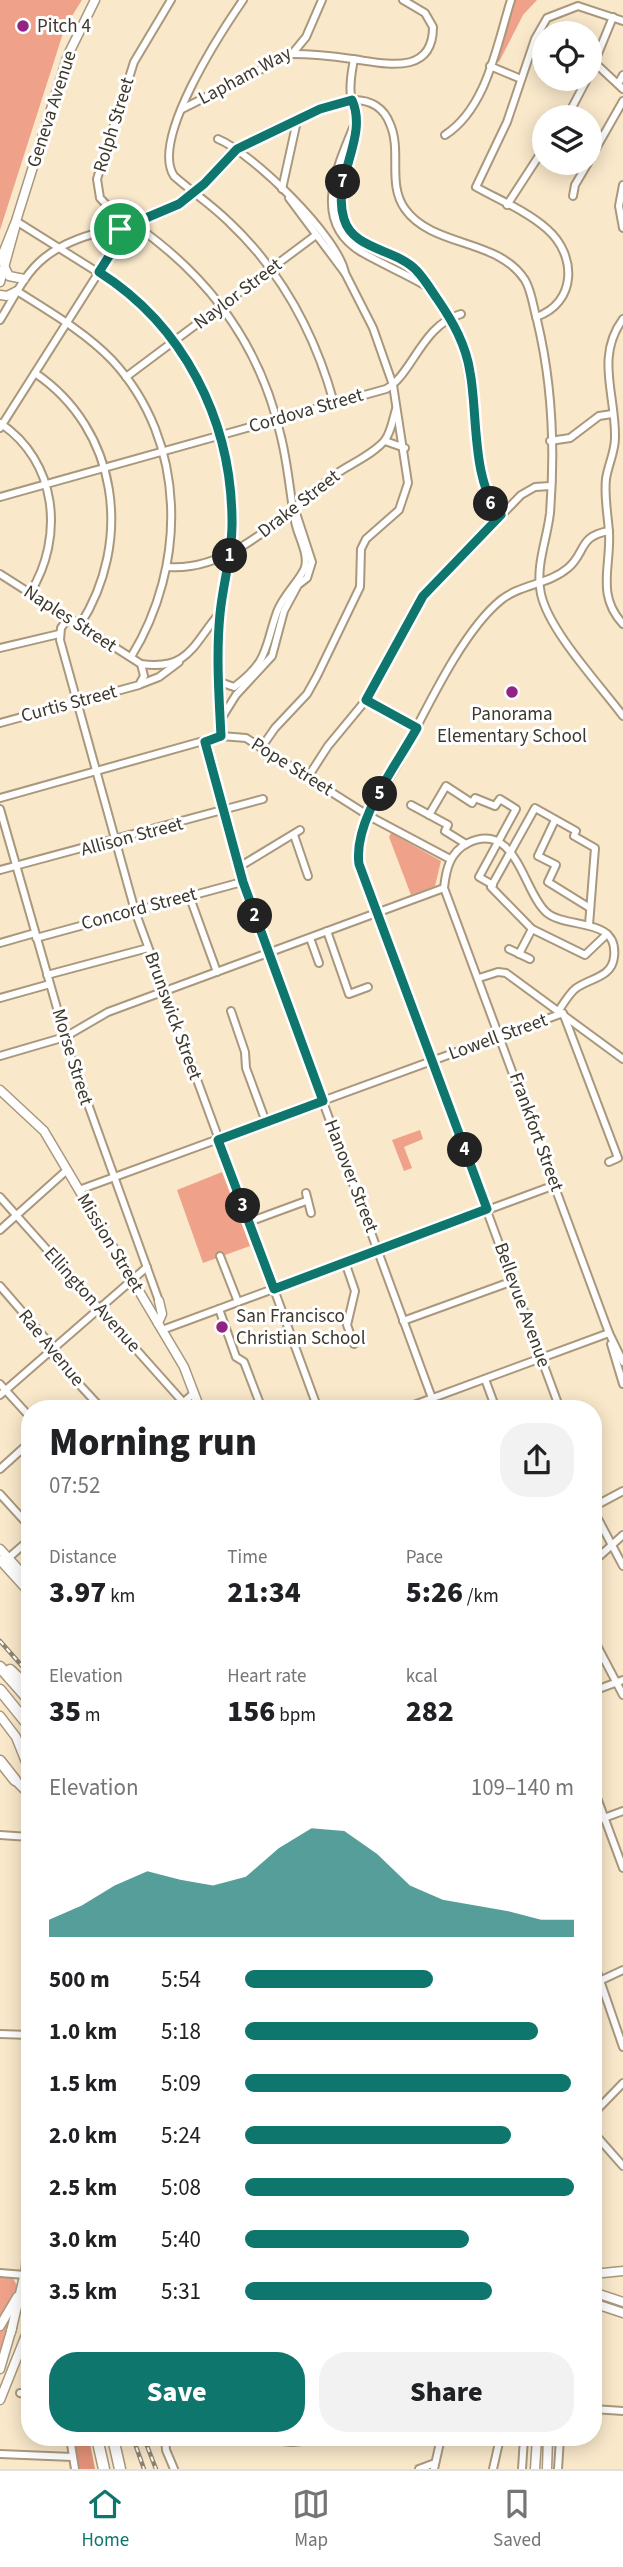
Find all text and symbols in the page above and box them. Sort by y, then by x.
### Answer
place label: Pitch 4 [37,13,91,40]
marker: Pitch 4 [15,18,31,34]
map controls [532,21,602,175]
button: locate [532,21,602,91]
street label: Lapham Way [194,40,296,112]
street label: Geneva Avenue [20,47,84,171]
street label: Rolph Street [87,74,141,176]
button: layers [532,105,602,175]
pin: 7 [326,164,360,200]
text: 7 [337,168,348,195]
pin [90,199,150,259]
icon: arrive [101,210,139,248]
street label: Naylor Street [188,252,288,336]
street label: Cordova Street [246,382,367,440]
street label: Drake Street [252,463,346,545]
pin: 6 [474,486,508,522]
text: 6 [485,490,496,517]
pin: 1 [212,538,247,574]
text: 1 [224,542,235,569]
street label: Naples Street [18,579,122,660]
street label: Curtis Street [18,678,120,730]
marker: Panorama Elementary School [504,684,520,700]
place label: Panorama Elementary School [437,701,587,750]
street label: Pope Street [246,731,339,803]
pin: 5 [362,776,398,812]
text: 5 [374,780,385,807]
street label: Allison Street [78,810,187,864]
street label: Concord Street [78,880,200,937]
pin: 2 [238,898,272,934]
text: 2 [249,902,260,929]
street label: Brunswick Street [137,948,209,1084]
street label: Morse Street [45,1006,100,1109]
street label: Lowell Street [445,1006,552,1067]
street label: Frankfort Street [502,1069,570,1196]
street label: Hanover Street [317,1116,385,1237]
pin: 4 [448,1132,482,1168]
text: 4 [459,1136,470,1163]
street label: Mission Street [70,1188,150,1298]
pin: 3 [226,1188,260,1224]
text: 3 [237,1192,248,1219]
street label: Bellevue Avenue [487,1239,557,1371]
street label: Ellington Avenue [37,1241,147,1359]
place label: San Francisco Christian School [236,1303,366,1352]
street label: Rae Avenue [12,1304,90,1392]
marker: San Francisco Christian School [214,1319,230,1335]
text: Morning run [49,1416,257,1470]
button: share [500,1423,574,1497]
text: 07:52 [49,1469,100,1502]
text: Distance [49,1544,117,1571]
text: Time [227,1544,267,1571]
text: Pace [406,1544,443,1571]
text: 3.97 [49,1571,106,1614]
text: 21:34 [227,1571,301,1614]
text: 5:26 [406,1571,463,1614]
text: km [106,1583,135,1610]
text: /km [463,1583,499,1610]
text: Elevation [49,1663,123,1690]
text: Heart rate [227,1663,306,1690]
text: kcal [406,1663,438,1690]
text: 35 [49,1690,81,1733]
text: 156 [227,1690,275,1733]
text: 282 [406,1690,454,1733]
text: m [81,1702,101,1729]
text: bpm [275,1702,316,1729]
text: Elevation [49,1771,139,1804]
text: 109–140 m [471,1771,574,1804]
text: 500 m [49,1963,110,1996]
text: 5:54 [161,1963,201,1996]
text: 1.0 km [49,2015,117,2048]
text: 5:18 [161,2015,201,2048]
text: 1.5 km [49,2067,117,2100]
text: 5:09 [161,2067,201,2100]
text: 2.0 km [49,2119,117,2152]
text: 5:24 [161,2119,201,2152]
text: 2.5 km [49,2171,117,2204]
text: 5:08 [161,2171,201,2204]
text: 3.0 km [49,2223,117,2256]
text: 5:40 [161,2223,201,2256]
text: 3.5 km [49,2275,117,2308]
text: 5:31 [161,2275,201,2308]
button: Save [49,2352,305,2432]
button: Share [319,2352,574,2432]
tab: Home [81,2485,129,2554]
tab: Map [292,2485,330,2554]
tab: Saved [493,2485,542,2554]

